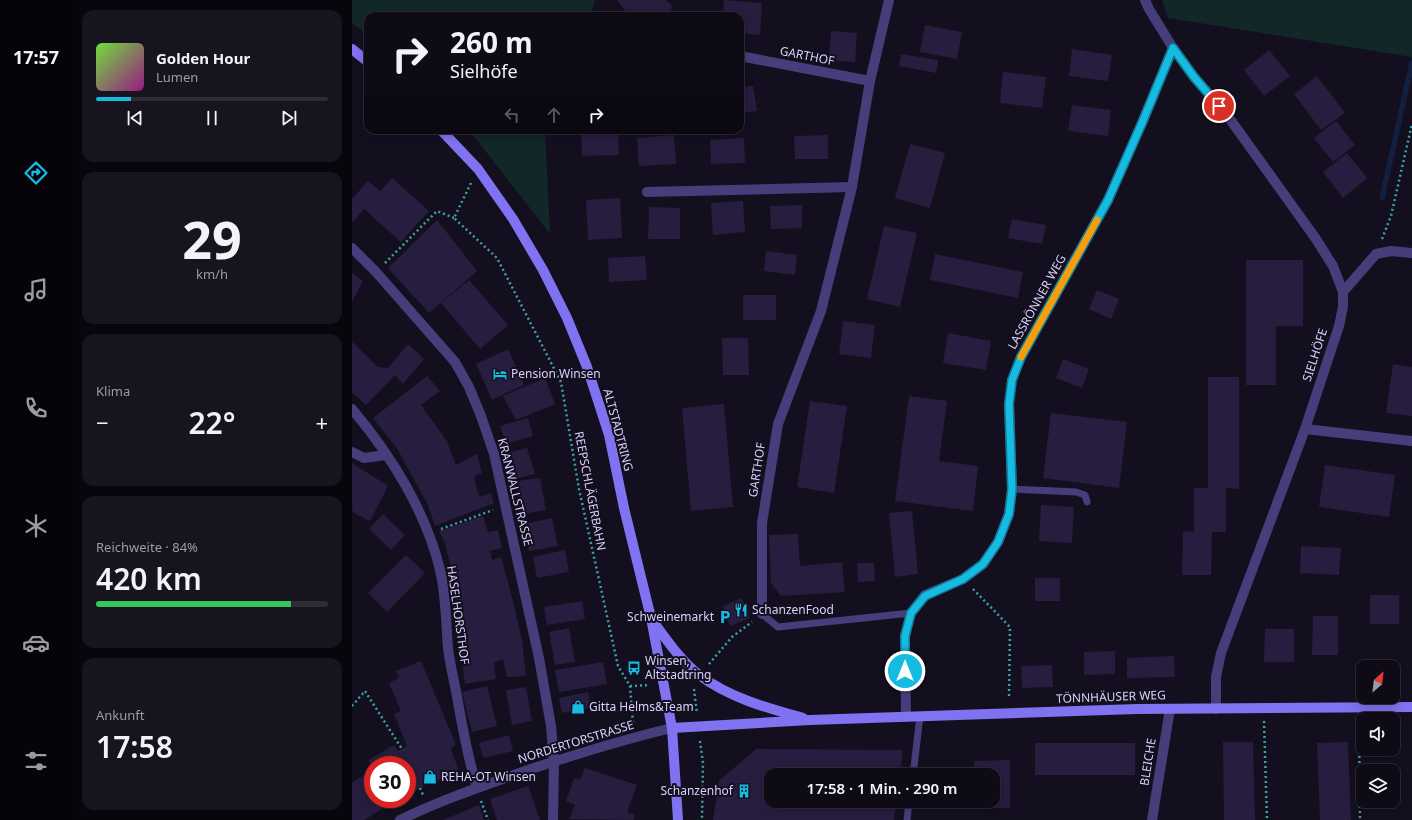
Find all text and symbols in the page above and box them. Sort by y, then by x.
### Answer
text: 260 m [450,23,533,61]
icon: right [384,28,436,80]
street label: GARTHOF [778,42,836,69]
text: 17:57 [13,45,59,69]
text: Golden Hour [156,48,250,68]
text: Sielhöfe [450,59,518,83]
text: Lumen [156,68,198,86]
pin [1202,89,1236,123]
icon: arrive [1208,95,1230,117]
icon: left [501,104,523,126]
icon: ahead [543,104,565,126]
icon: right [585,104,607,126]
icon: previous [124,107,146,129]
icon: pause [201,107,223,129]
icon: next [278,107,300,129]
icon: directions [22,159,50,187]
text: 29 [182,203,242,274]
street label: LASSRÖNNER WEG [1003,251,1070,352]
text: km/h [196,265,228,283]
icon: music [22,276,50,304]
street label: SIELHÖFE [1298,326,1331,384]
place label: Pension Winsen [511,365,601,382]
hotel icon: Pension Winsen [492,366,508,382]
text: Klima [96,382,130,400]
street label: ALTSTADTRING [599,387,638,473]
icon: phone [22,394,50,422]
text: 22° [188,402,236,443]
text: − [96,407,109,437]
text: + [315,407,328,437]
street label: REEPSCHLÄGERBAHN [571,430,610,552]
street label: KRANWALLSTRASSE [494,436,537,548]
street label: GARTHOF [744,441,769,498]
icon: climate [22,512,50,540]
text: Reichweite · 84% [96,538,198,556]
text: 420 km [96,558,202,599]
street label: HASELHORSTHOF [443,564,474,665]
place label: SchanzenFood [752,601,834,618]
restaurant icon: SchanzenFood [733,602,749,618]
place label: Schweinemarkt [627,608,715,625]
parking icon: Schweinemarkt [717,609,733,625]
icon: car [22,629,50,657]
position arrow [884,650,926,692]
place label: Winsen, Altstadtring [645,652,711,683]
bus stop icon: Winsen, Altstadtring [626,660,642,676]
north arrow [1356,660,1400,704]
map controls [1356,660,1400,808]
street label: TÖNNHÄUSER WEG [1056,686,1166,707]
place label: Gitta Helms&Team [589,698,694,715]
shop icon: Gitta Helms&Team [570,699,586,715]
text: Ankunft [96,706,145,724]
button: sound [1356,712,1400,756]
street label: NORDERTORSTRASSE [516,716,636,767]
text: 17:58 [96,726,173,767]
street label: BLEICHE [1135,737,1160,787]
icon: filters [22,747,50,775]
speed limit sign: 30 [364,756,416,808]
button: layers [1356,764,1400,808]
place label: REHA-OT Winsen [441,768,536,785]
shop icon: REHA-OT Winsen [422,769,438,785]
text: 17:58 · 1 Min. · 290 m [807,778,957,798]
place label: Schanzenhof [660,782,734,799]
building icon: Schanzenhof [736,783,752,799]

